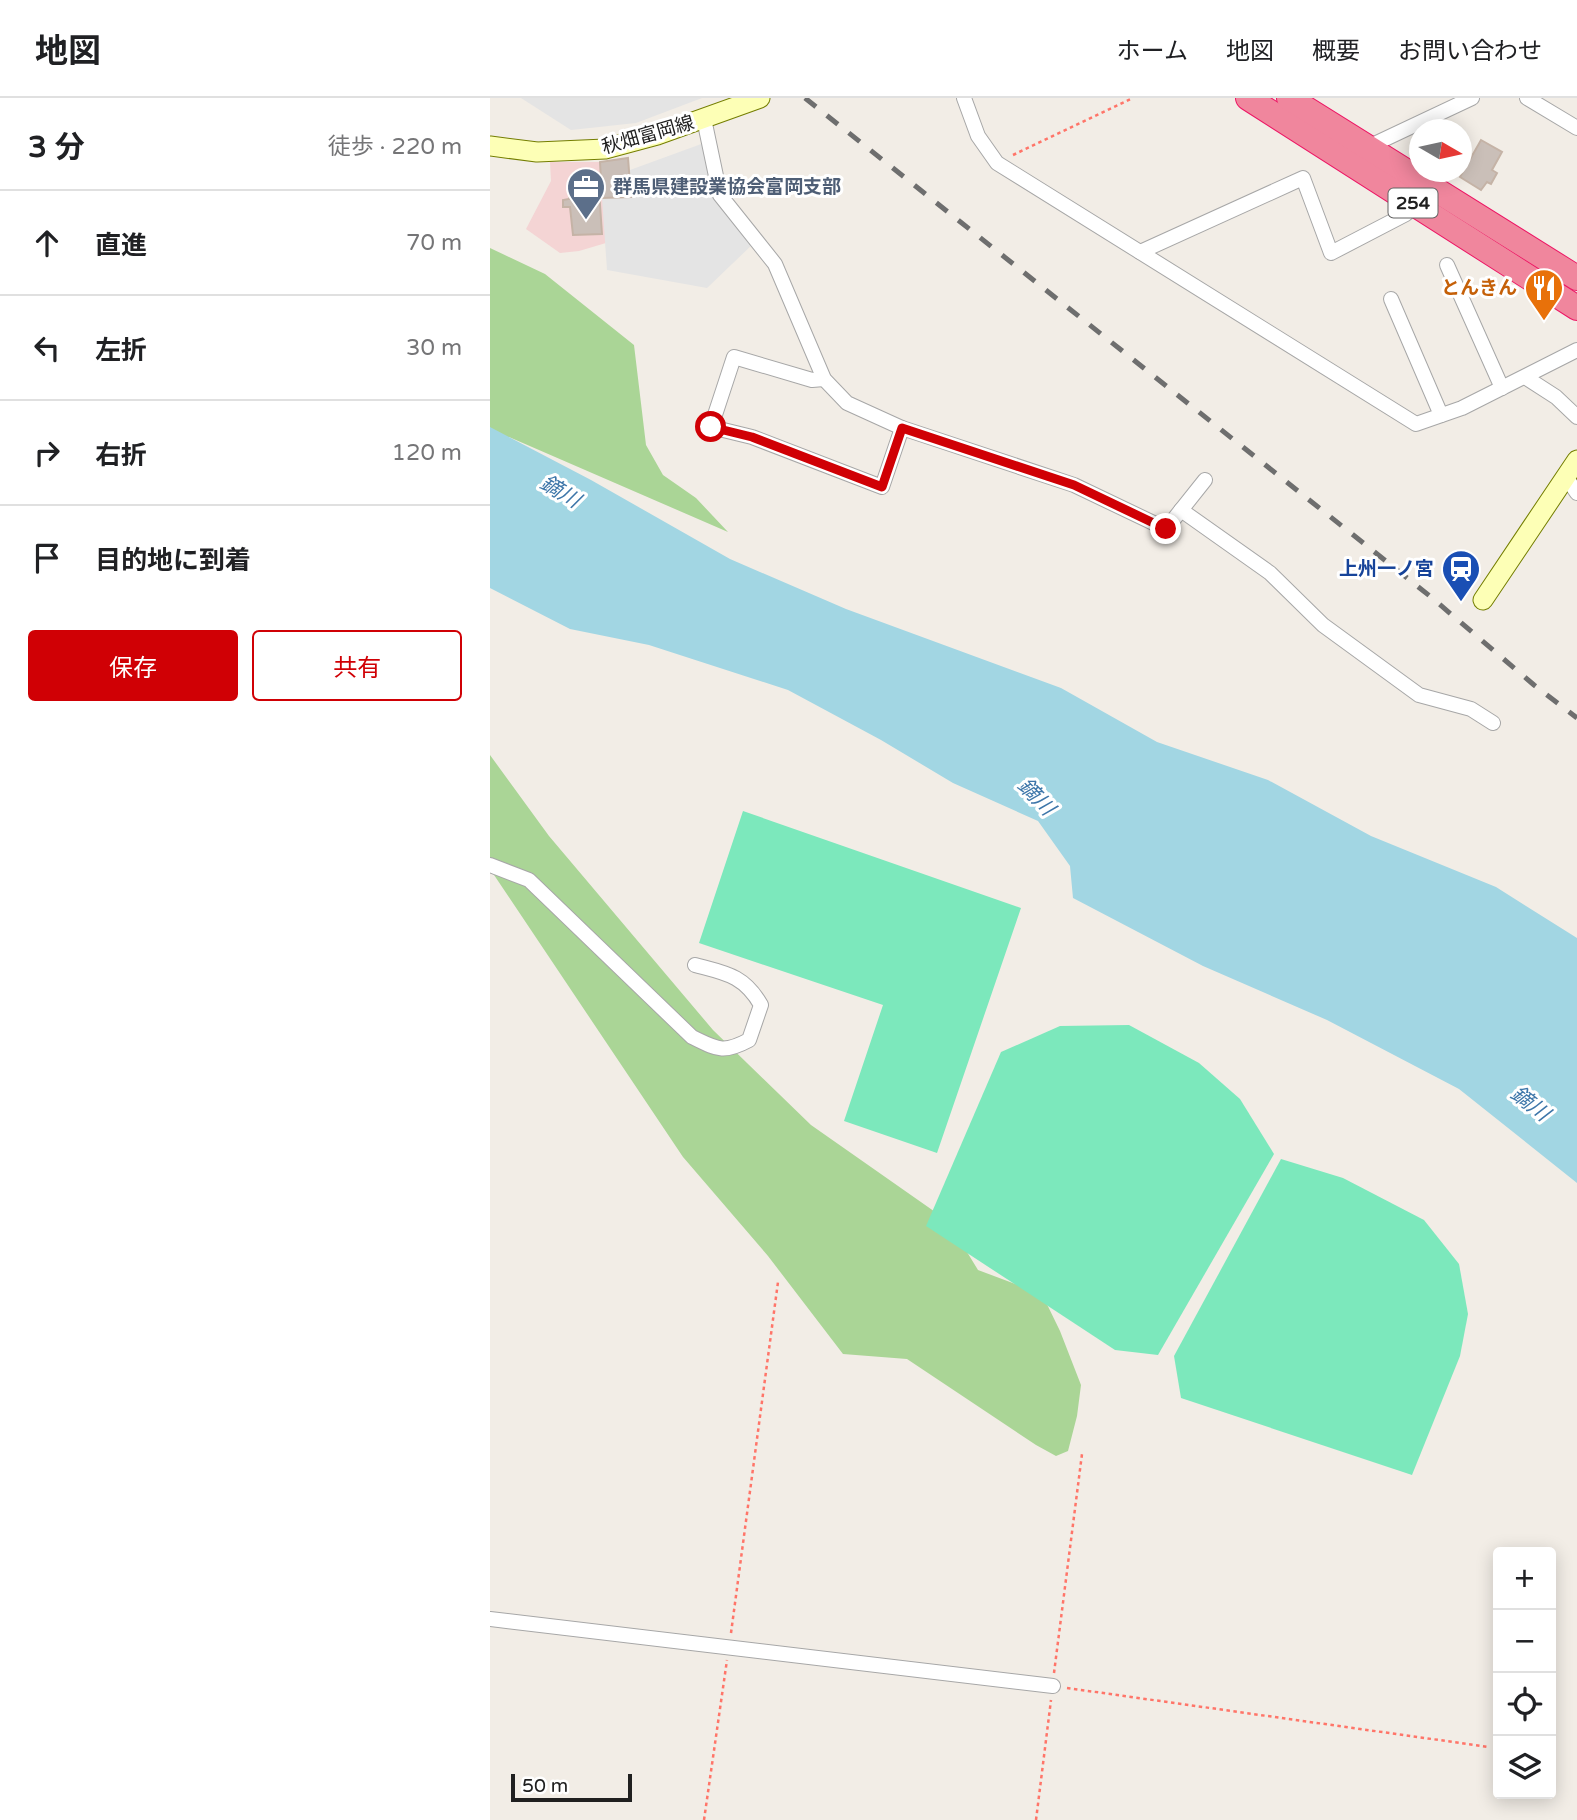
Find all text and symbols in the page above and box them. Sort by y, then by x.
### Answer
text: 地図 [35,32,101,71]
text: ホーム [1117,37,1188,66]
text: 地図 [1226,37,1274,66]
text: 概要 [1312,37,1360,66]
text: お問い合わせ [1398,37,1542,66]
street label: 秋畑富岡線 [599,111,697,159]
north arrow [1409,119,1472,182]
text: 3 分 [28,129,85,166]
text: 徒歩 · 220 m [328,133,462,161]
office icon: 群馬県建設業協会富岡支部 [565,166,607,221]
place label: 群馬県建設業協会富岡支部 [613,176,841,198]
road number: 254 [1388,188,1438,218]
icon: ahead [28,224,66,262]
text: 70 m [406,229,462,257]
text: 直進 [95,230,147,261]
restaurant icon: とんきん [1523,267,1565,322]
place label: とんきん [1441,277,1517,299]
icon: left [28,329,66,367]
text: 30 m [406,334,462,362]
text: 左折 [95,335,147,366]
route start [695,411,726,442]
icon: right [28,434,66,472]
text: 120 m [392,439,462,467]
text: 右折 [95,440,147,471]
water label: 鏑川 [536,470,586,515]
route end [1150,513,1181,544]
icon: arrive [28,539,66,577]
text: 目的地に到着 [95,545,251,576]
station icon: 上州一ノ宮 [1440,548,1482,603]
place label: 上州一ノ宮 [1339,558,1434,580]
button: 保存 [28,630,238,701]
button: 共有 [252,630,462,701]
water label: 鏑川 [1012,773,1061,822]
water label: 鏑川 [1506,1081,1556,1128]
map controls [1493,1547,1556,1799]
button: + [1493,1547,1556,1610]
button: − [1493,1610,1556,1673]
button: locate [1493,1673,1556,1736]
button: layers [1493,1736,1556,1799]
scale bar [511,1771,632,1803]
text: 50 m [522,1775,568,1797]

